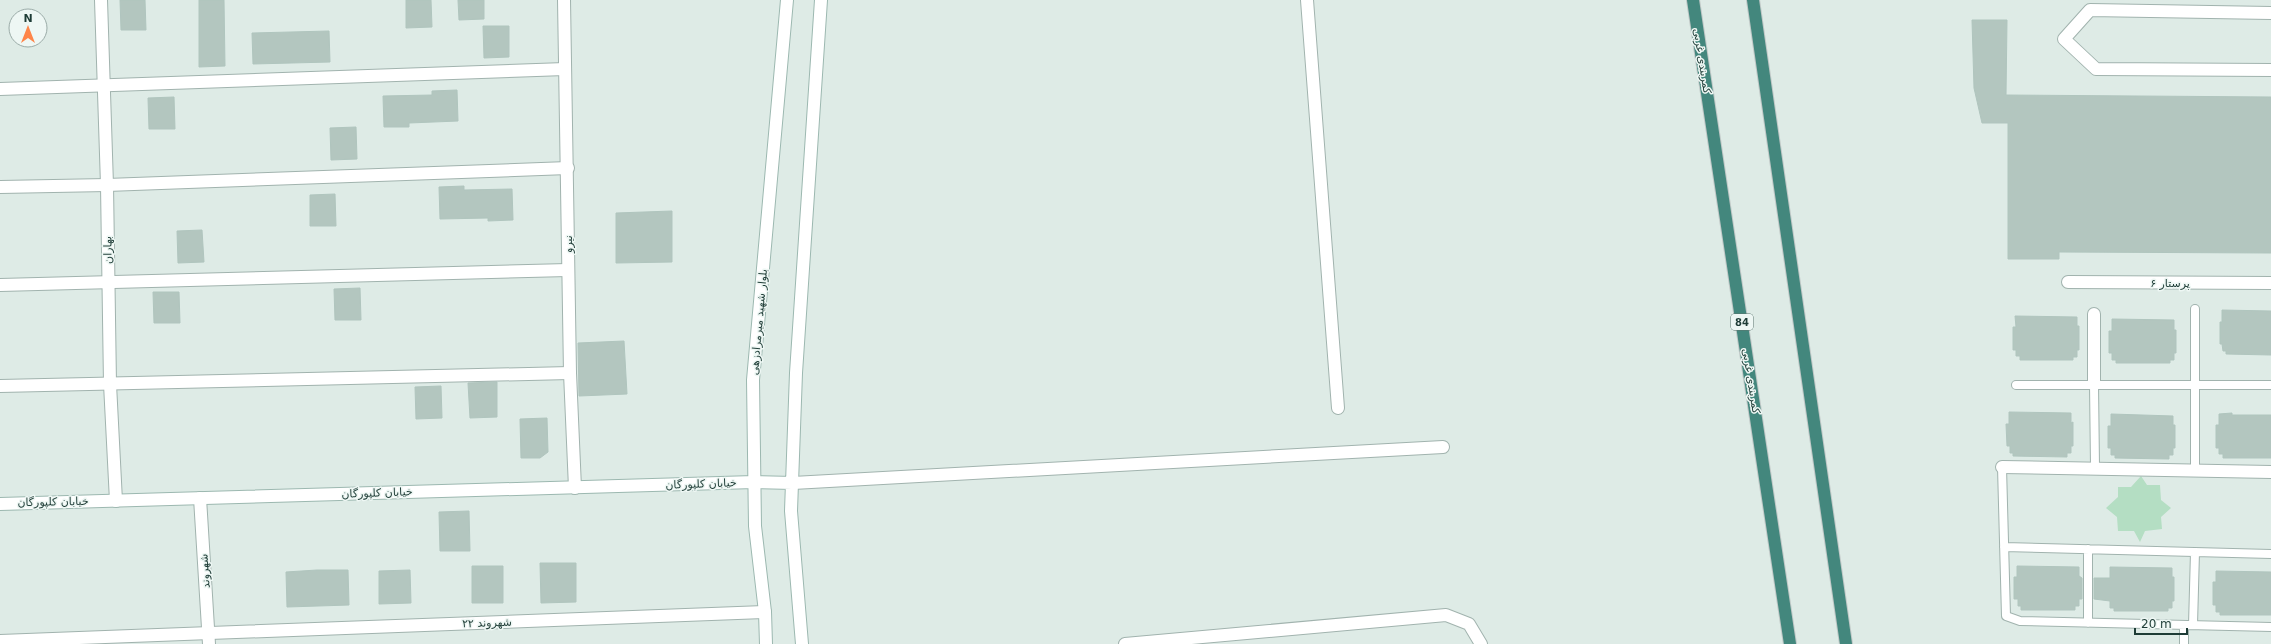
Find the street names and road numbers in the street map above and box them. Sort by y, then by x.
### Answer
street label: کمربندی غربی [1690,27,1714,95]
street label: نیرو [562,235,575,254]
street label: بهاران [101,236,115,264]
street label: بلوار شهید میرمرادزهی [748,268,770,376]
street label: پرستار ۶ [2150,277,2190,290]
road number: 84 [1731,314,1753,330]
street label: کمربندی غربی [1739,347,1763,415]
street label: خیابان کلپورگان [665,476,737,492]
street label: خیابان کلپورگان [341,485,413,501]
street label: خیابان کلپورگان [17,495,89,509]
street label: شهروند [197,553,213,589]
street label: شهروند ۲۲ [462,616,512,630]

